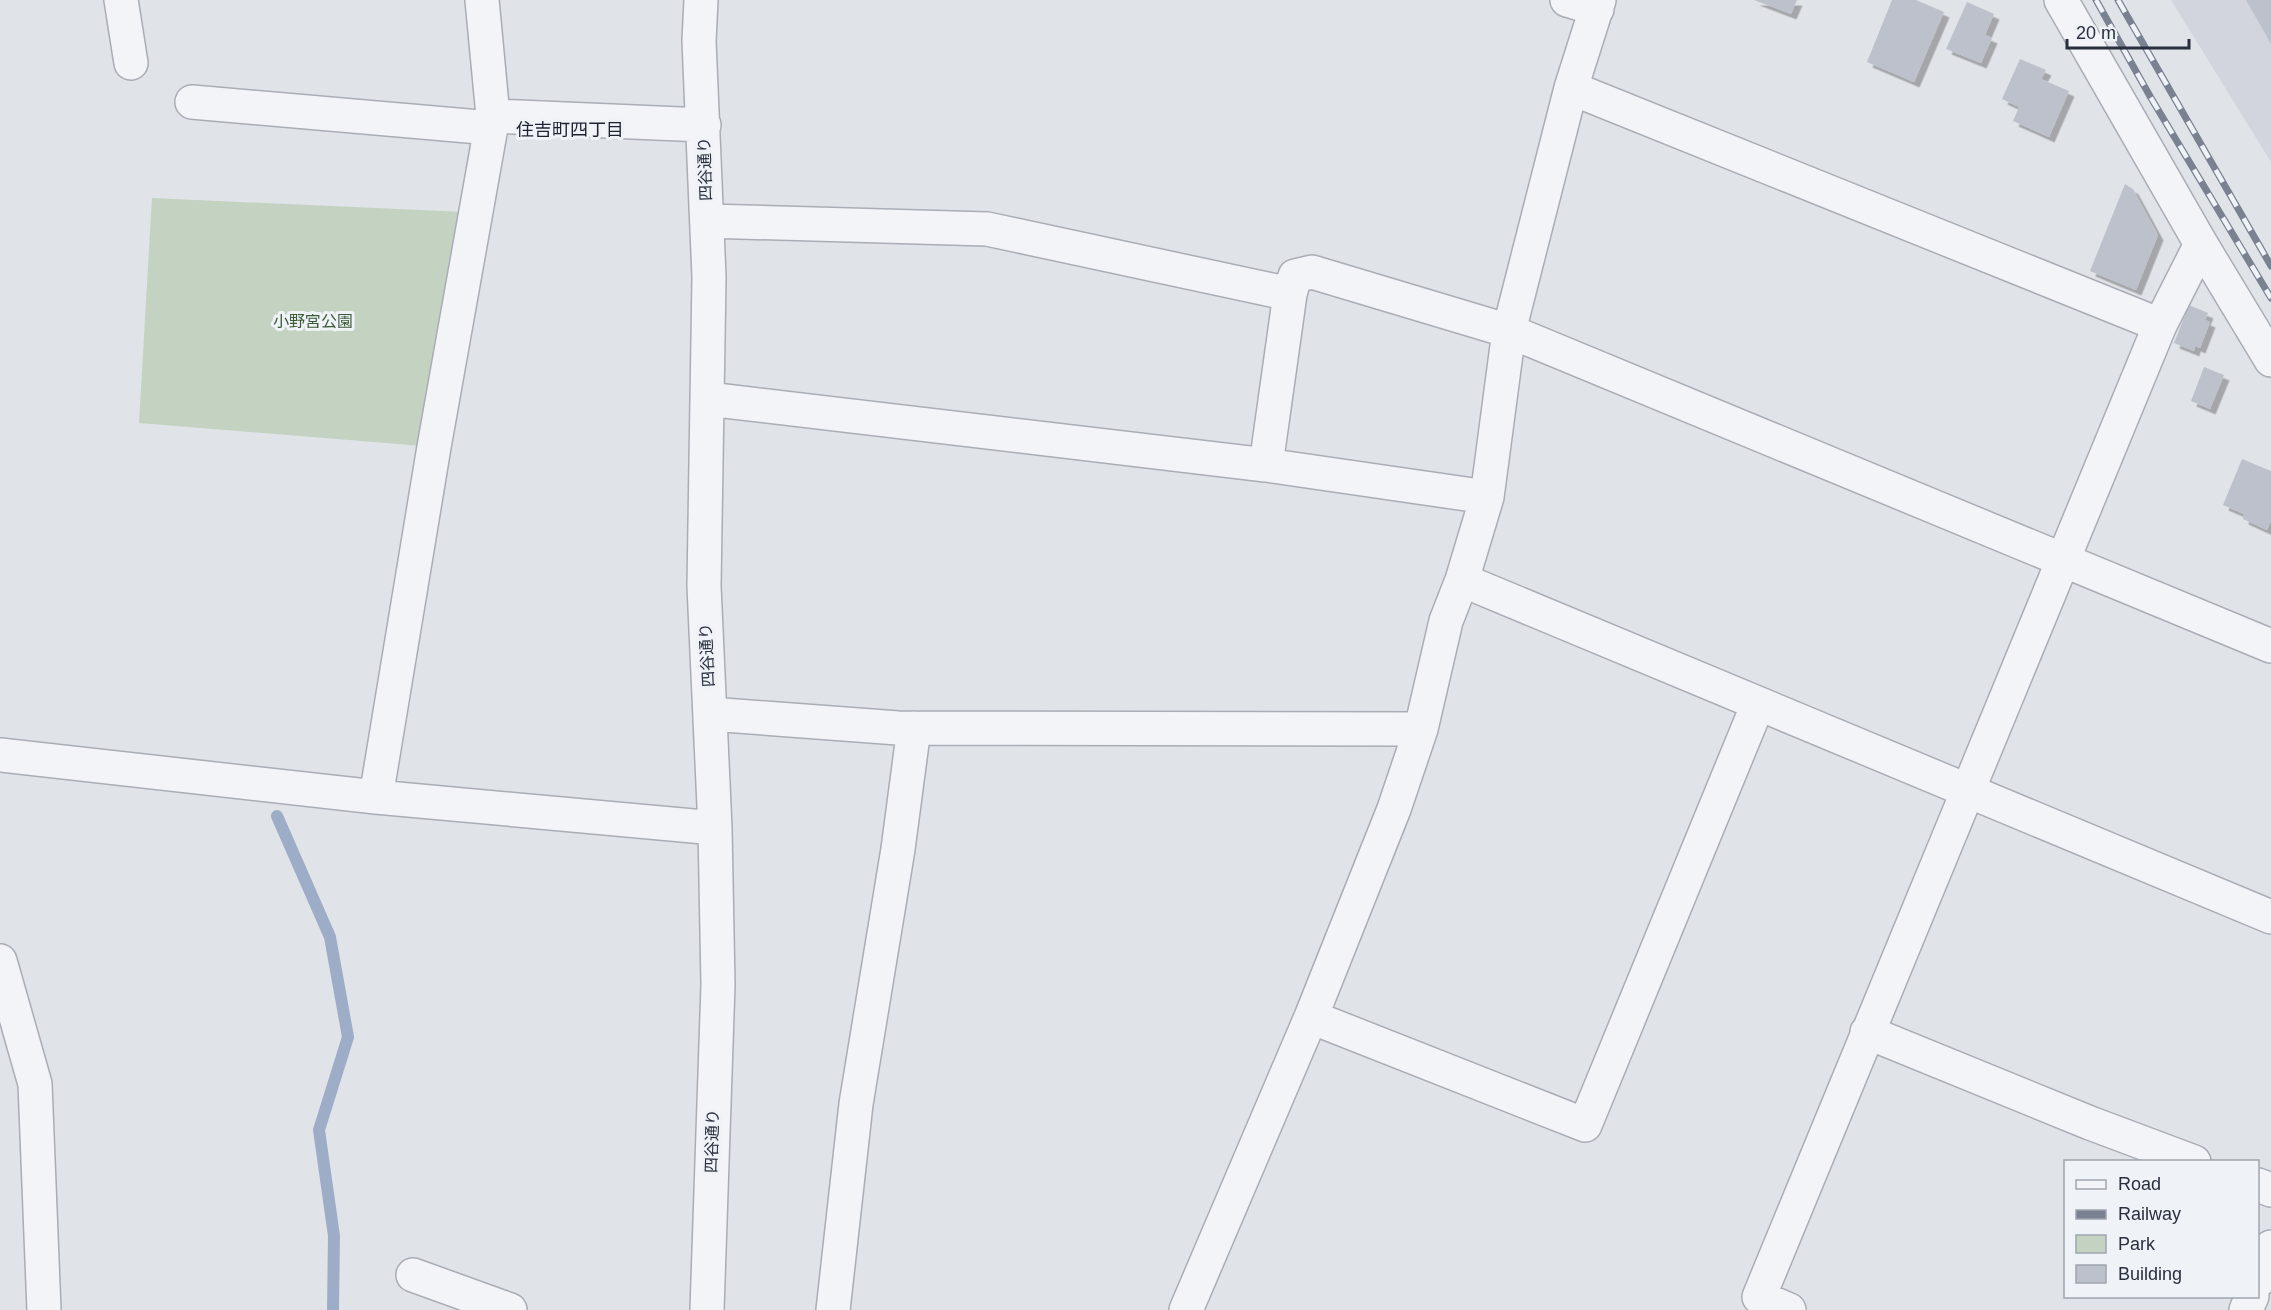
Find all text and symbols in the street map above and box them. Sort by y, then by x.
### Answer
scale bar [2067,12,2188,50]
text: 20 m [2076,23,2116,43]
district label: 住吉町四丁目 [516,120,624,140]
street label: 四谷通り [695,137,715,201]
park label: 小野宮公園 [273,313,353,330]
street label: 四谷通り [697,623,717,687]
street label: 四谷通り [702,1109,722,1173]
legend [2064,1160,2259,1298]
text: Road [2118,1174,2161,1194]
text: Railway [2118,1204,2181,1224]
text: Park [2118,1234,2156,1254]
text: Building [2118,1264,2182,1284]

